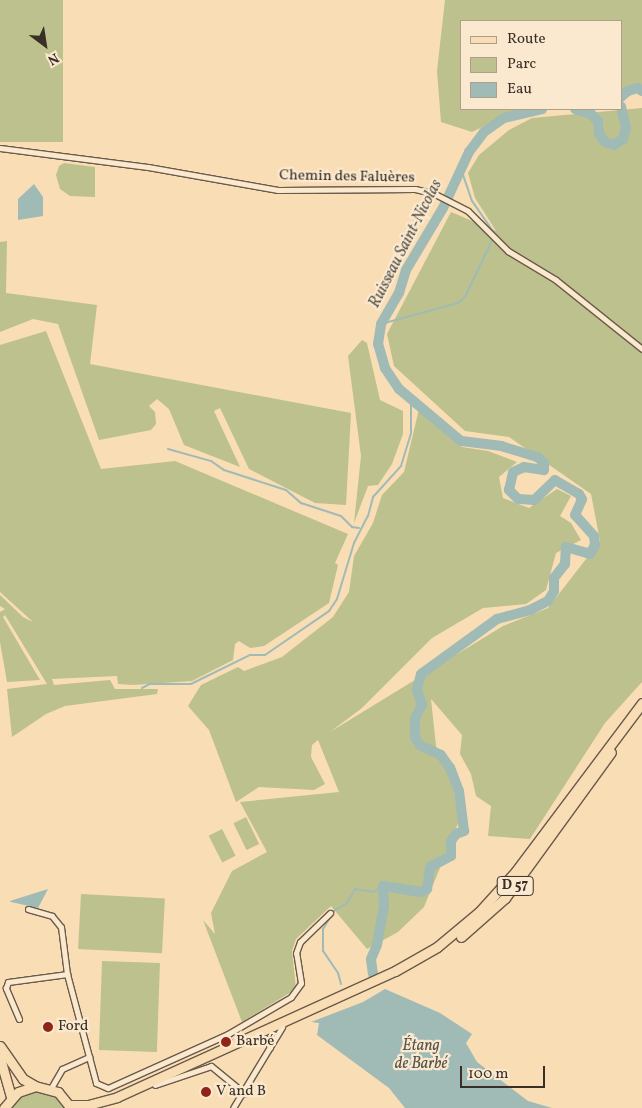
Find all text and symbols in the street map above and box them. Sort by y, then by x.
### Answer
north arrow [20,20,70,70]
legend [460,20,622,110]
text: Route [507,29,546,50]
text: N [44,48,62,69]
text: Parc [507,54,536,75]
text: Eau [507,79,532,100]
street label: Chemin des Faluères [279,167,415,187]
water label: Ruisseau Saint-Nicolas [365,177,447,311]
road number: D 57 [496,874,534,898]
place label: Ford [58,1018,88,1036]
marker: Ford [42,1021,54,1033]
place label: Barbé [236,1033,274,1051]
marker: Barbé [220,1036,232,1048]
water label: Étang de Barbé [395,1036,447,1074]
scale bar [462,1056,547,1088]
text: 100 m [468,1064,508,1085]
place label: V and B [216,1083,267,1101]
marker: V and B [200,1086,212,1098]

